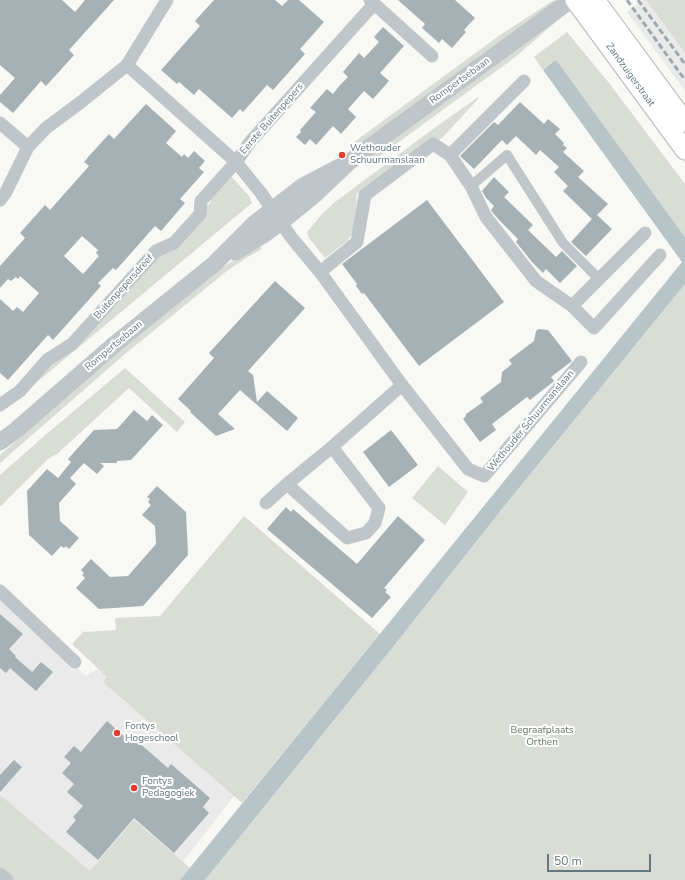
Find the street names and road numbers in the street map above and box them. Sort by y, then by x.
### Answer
street label: Zandzuigerstraat [603,41,657,109]
street label: Rompertsebaan [428,55,492,107]
street label: Eerste Buitenpepers [238,81,306,157]
street label: Buitenpepersdreef [92,252,156,322]
street label: Rompertsebaan [83,318,145,374]
street label: Wethouder Schuurmanslaan [485,368,577,474]

